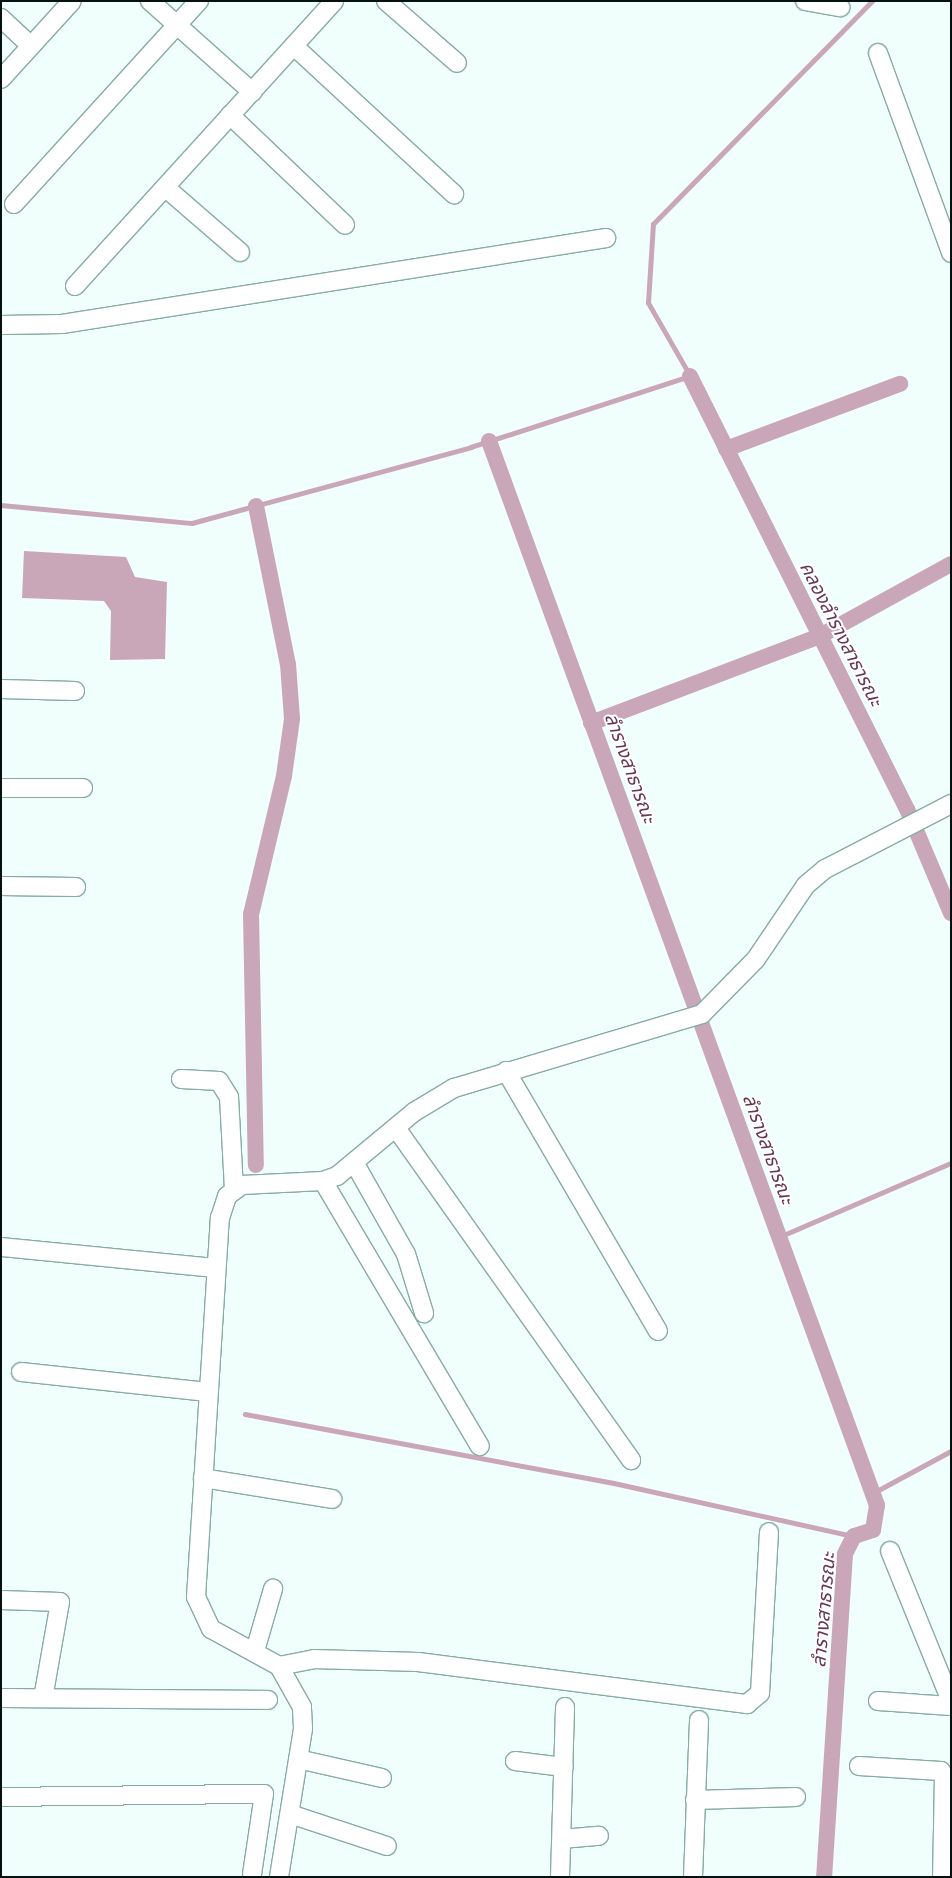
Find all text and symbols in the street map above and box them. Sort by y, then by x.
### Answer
water label: คลองลำรางสาธารณะ [795,558,887,710]
water label: ลำรางสาธารณะ [600,710,660,826]
water label: ลำรางสาธารณะ [738,1091,798,1207]
water label: ลำรางสาธารณะ [808,1552,840,1668]

